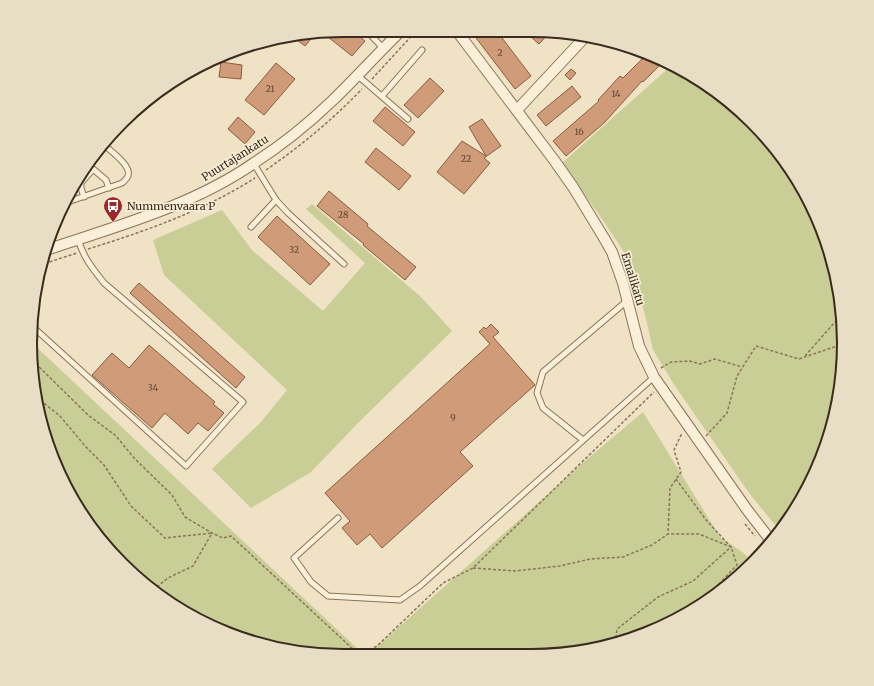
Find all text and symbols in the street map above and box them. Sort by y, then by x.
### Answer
house number: 2 [497,47,503,58]
house number: 21 [265,83,275,94]
house number: 14 [611,88,621,99]
house number: 16 [574,126,584,137]
street label: Puurtajankatu [199,132,271,184]
house number: 22 [461,153,471,164]
bus stop icon: Nummenvaara P [102,195,124,223]
place label: Nummenvaara P [127,199,215,213]
house number: 28 [338,209,348,220]
house number: 32 [289,244,299,255]
street label: Emalikatu [618,251,648,307]
house number: 34 [148,382,159,393]
house number: 9 [450,412,456,423]

